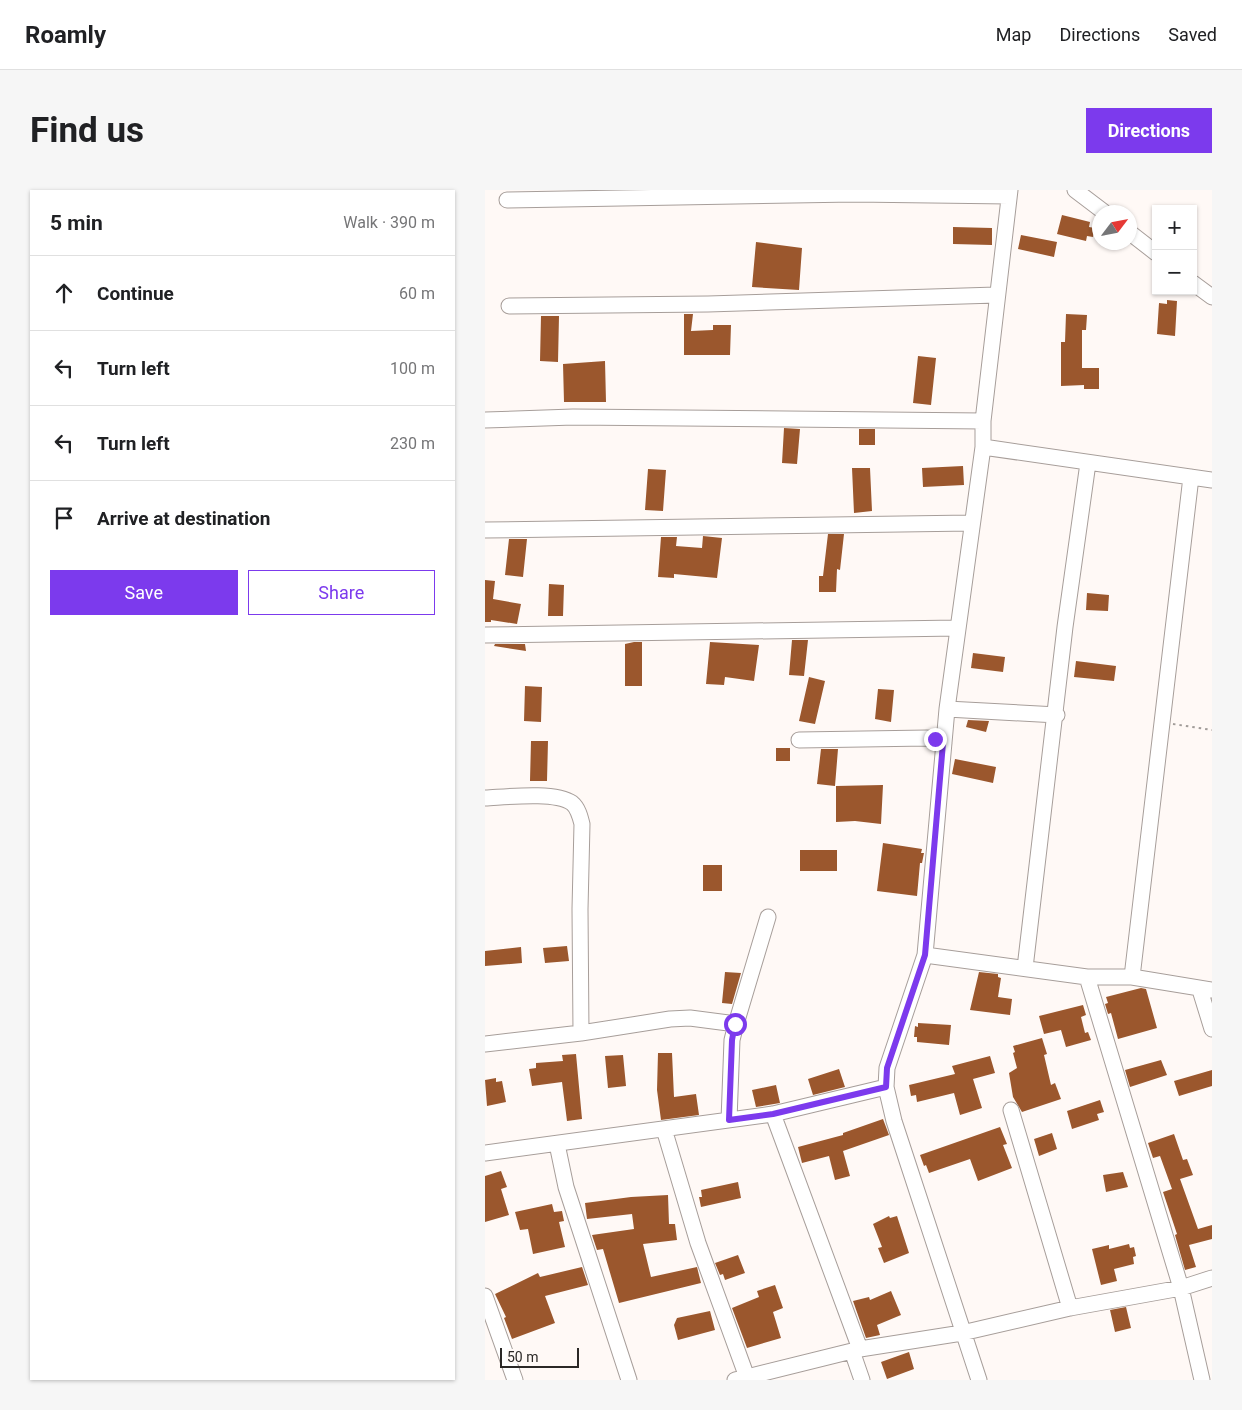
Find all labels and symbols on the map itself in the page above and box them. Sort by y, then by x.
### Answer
north arrow [1092,205,1137,250]
route end [924,728,947,751]
route start [724,1013,747,1036]
scale bar [500,1345,579,1368]

